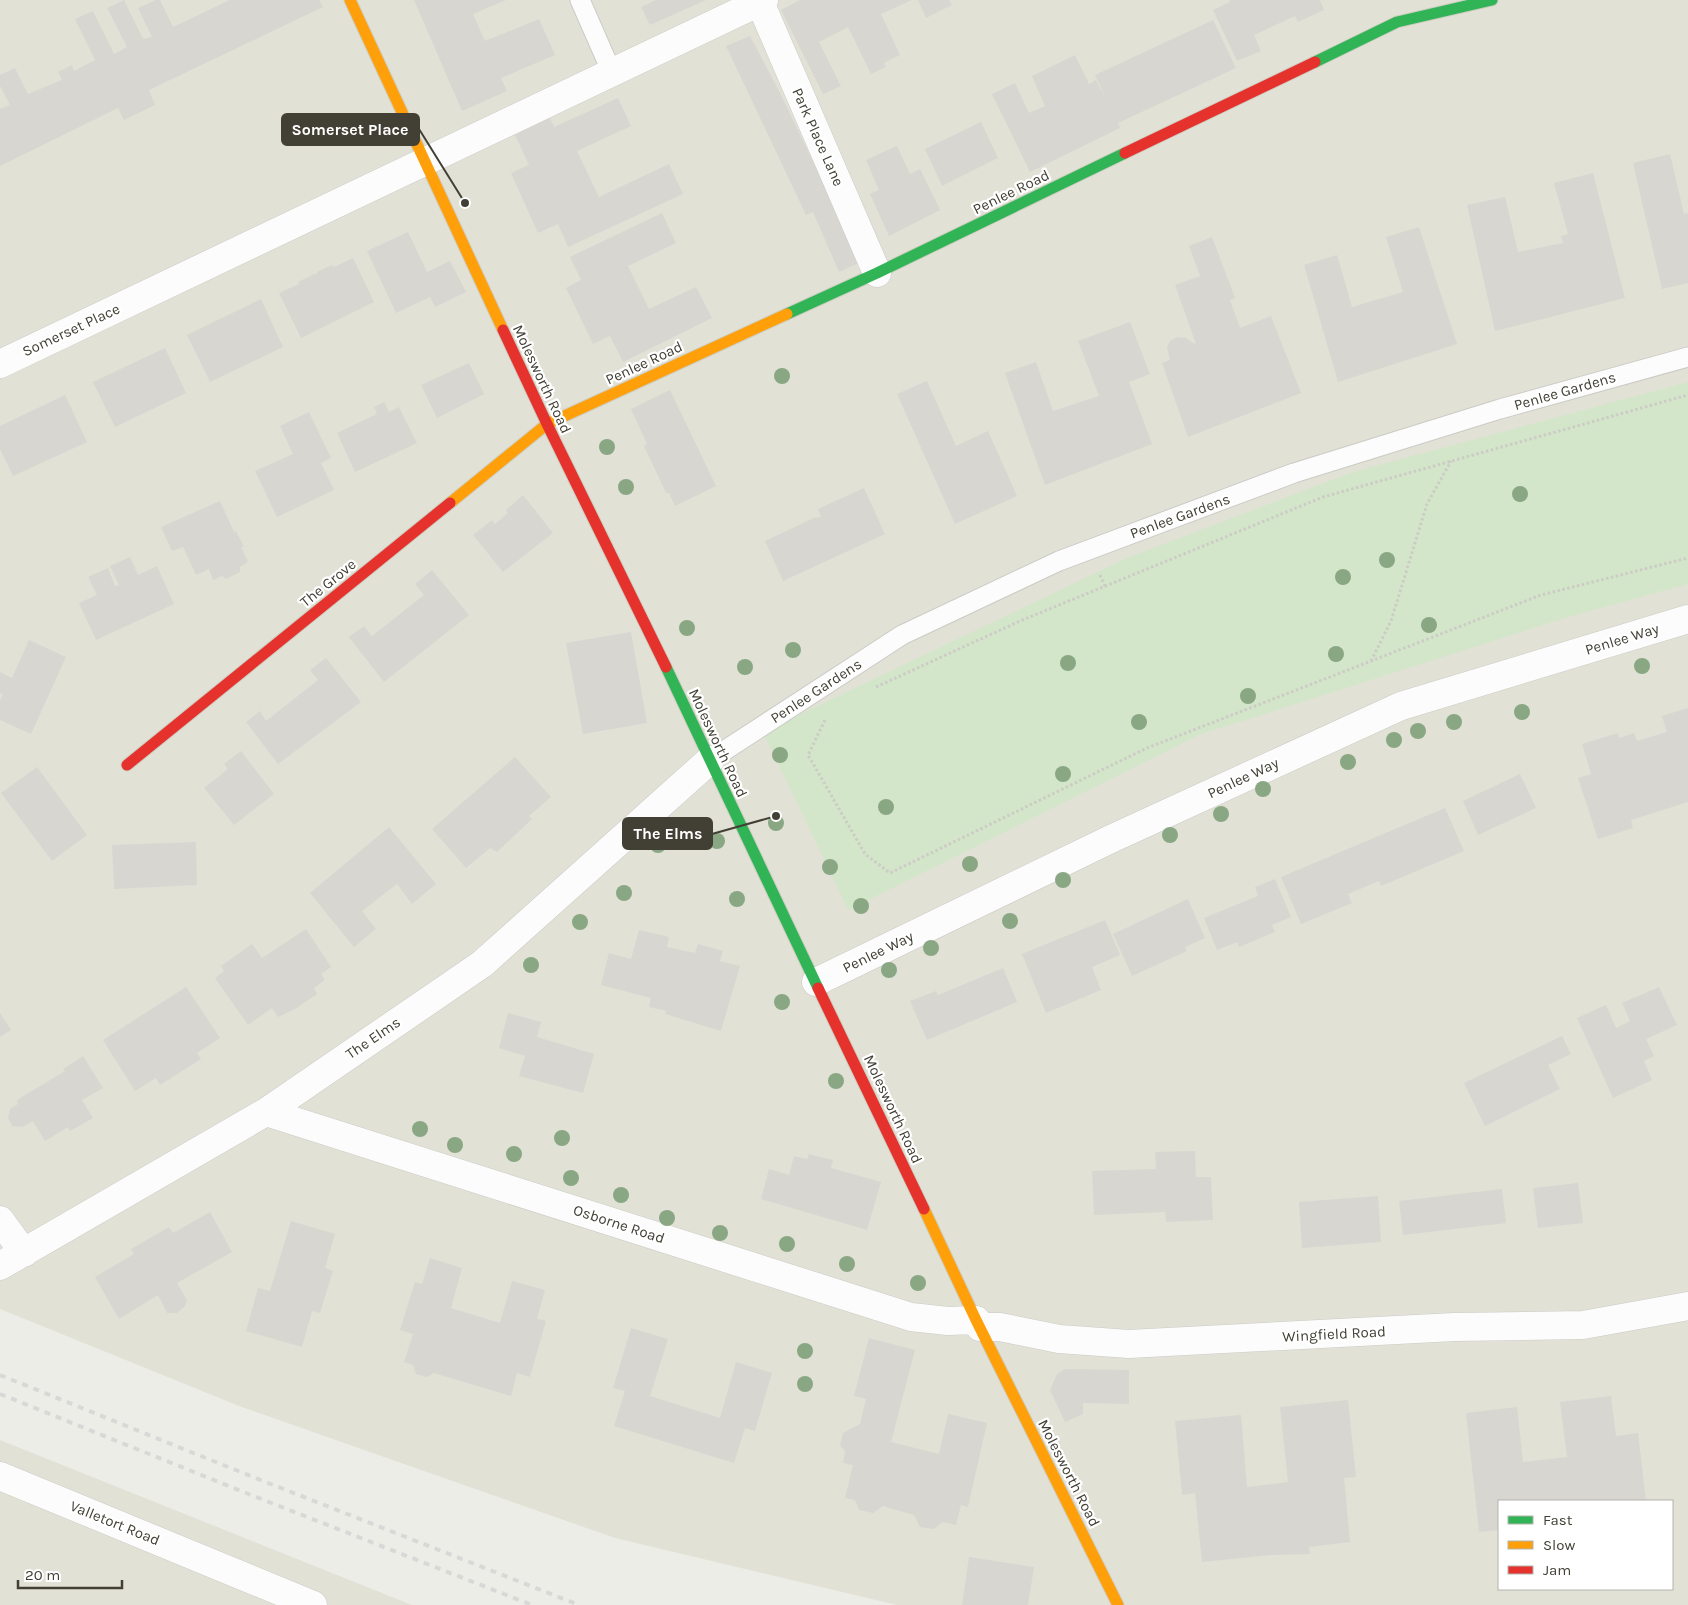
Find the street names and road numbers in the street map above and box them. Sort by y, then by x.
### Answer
street label: Park Place Lane [788,85,848,189]
street label: Penlee Road [970,166,1052,218]
street label: Somerset Place [19,300,123,360]
street label: Molesworth Road [509,322,575,436]
street label: Penlee Road [603,337,685,389]
street label: Penlee Gardens [1512,368,1618,414]
street label: Penlee Gardens [1128,490,1232,542]
street label: The Grove [297,555,359,611]
street label: Penlee Way [1583,619,1661,659]
street label: Penlee Gardens [767,655,865,727]
street label: Molesworth Road [685,686,751,800]
street label: Penlee Way [1205,754,1281,802]
street label: Penlee Way [840,927,916,977]
street label: The Elms [342,1013,404,1063]
street label: Molesworth Road [860,1052,926,1166]
street label: Osborne Road [571,1201,667,1247]
street label: Wingfield Road [1282,1322,1386,1346]
street label: Molesworth Road [1034,1416,1104,1530]
street label: Valletort Road [67,1497,163,1549]

